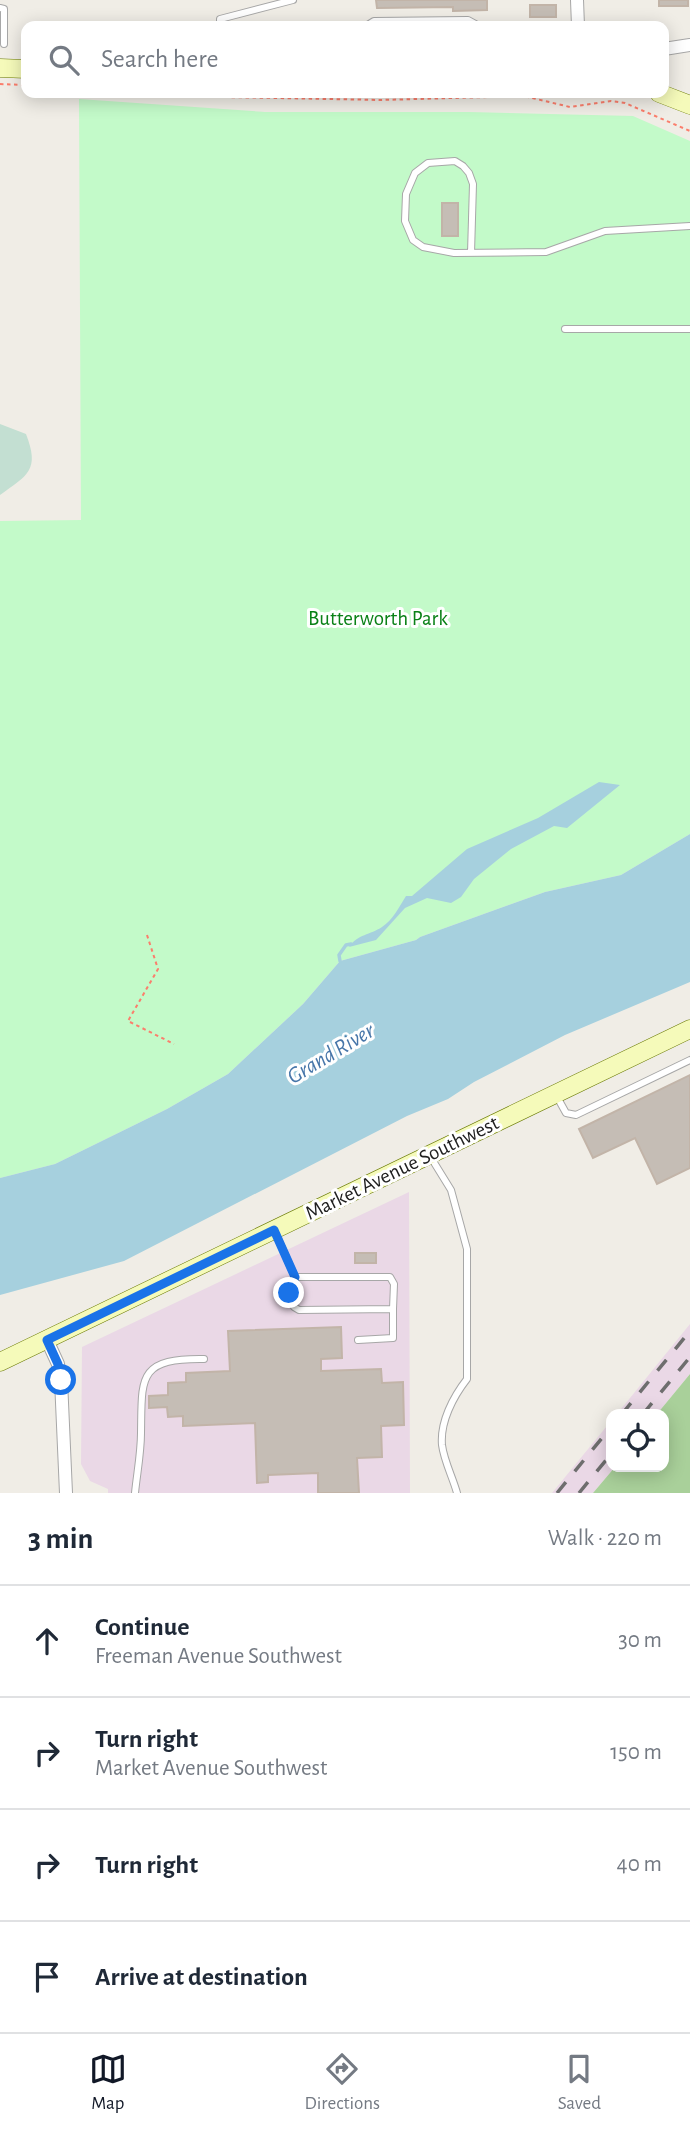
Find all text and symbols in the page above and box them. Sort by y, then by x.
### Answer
search box [21,21,669,98]
icon: search [45,41,83,79]
text: Search here [101,46,219,72]
park label: Butterworth Park [308,608,448,629]
water label: Grand River [284,1019,379,1089]
street label: Market Avenue Southwest [302,1112,502,1224]
route end [273,1277,304,1308]
route start [45,1364,76,1395]
map controls [606,1409,669,1472]
button: locate [606,1409,669,1472]
text: 3 min [28,1524,93,1554]
text: Walk · 220 m [548,1527,662,1550]
text: Continue [95,1614,190,1640]
icon: ahead [28,1622,66,1660]
text: 30 m [618,1629,662,1652]
text: Freeman Avenue Southwest [95,1645,342,1668]
text: Turn right [95,1726,198,1752]
icon: right [28,1734,66,1772]
text: 150 m [610,1741,662,1764]
text: Market Avenue Southwest [95,1757,327,1780]
icon: right [28,1846,66,1884]
text: Turn right [95,1852,198,1878]
text: 40 m [617,1853,662,1876]
icon: arrive [28,1958,66,1996]
text: Arrive at destination [95,1964,308,1990]
tab: Map [89,2050,127,2115]
tab: Directions [304,2050,380,2115]
tab: Saved [558,2050,601,2115]

